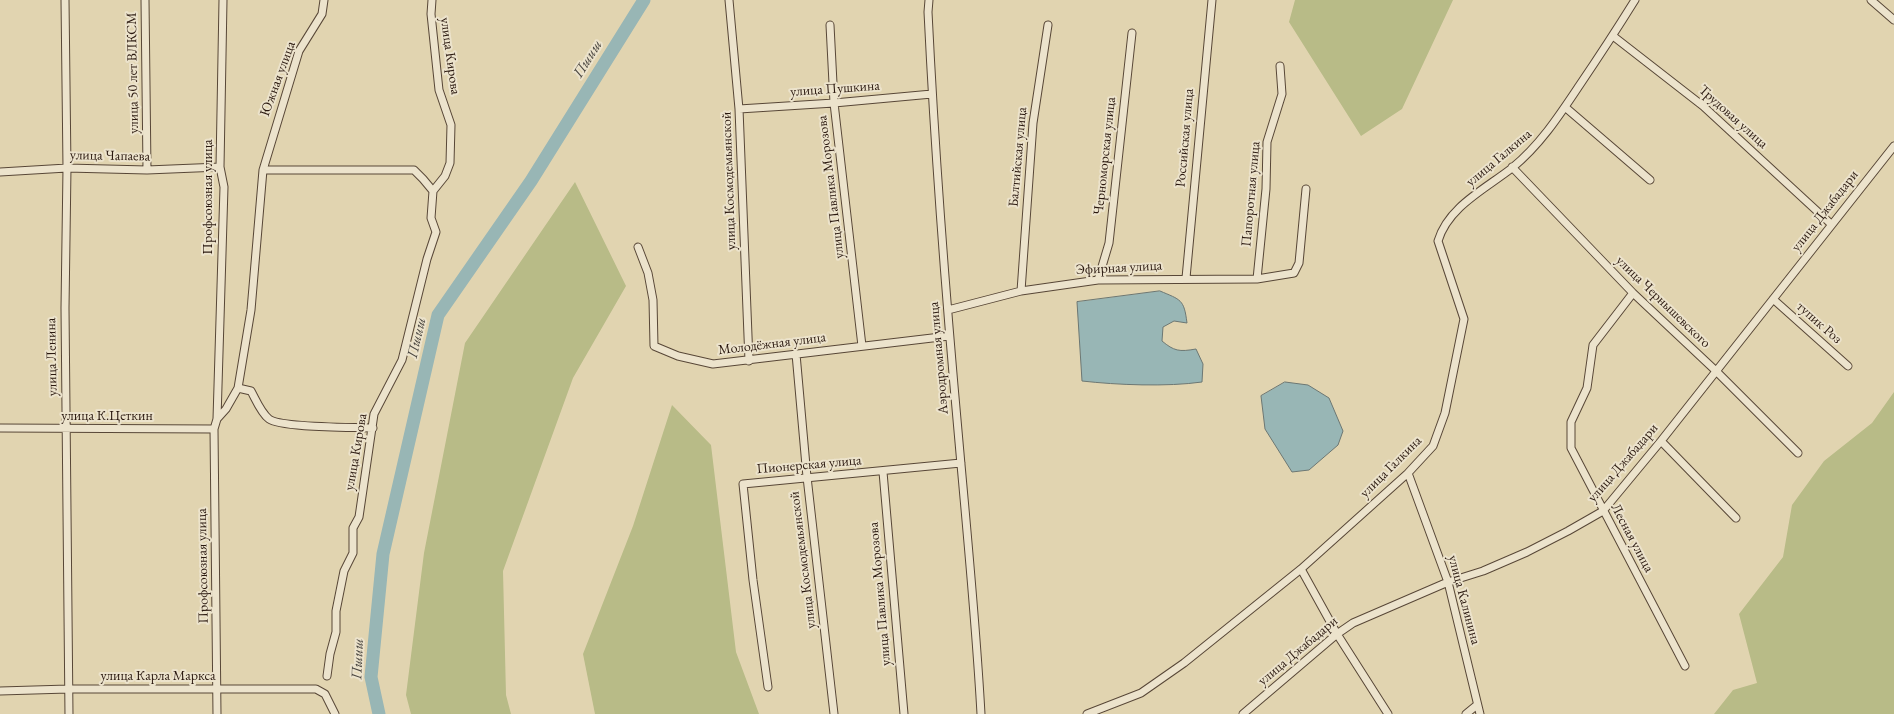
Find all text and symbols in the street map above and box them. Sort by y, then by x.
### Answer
street label: улица 50 лет ВЛКСМ [124,12,142,134]
street label: улица Кирова [436,16,464,96]
water label: Пшиш [570,37,606,81]
street label: Южная улица [257,39,299,119]
street label: улица Пушкина [790,77,880,101]
street label: Трудовая улица [1695,82,1771,152]
street label: Российская улица [1172,88,1198,188]
street label: Черноморская улица [1090,96,1120,216]
street label: Балтийская улица [1005,106,1031,208]
street label: улица Космодемьянской [718,112,740,250]
street label: улица Павлика Морозова [814,114,848,260]
street label: улица Галкина [1463,126,1535,190]
street label: Профсоюзная улица [200,139,216,255]
street label: Папоротная улица [1238,141,1264,247]
street label: улица Чапаева [70,147,150,165]
street label: улица Джабадари [1788,167,1862,255]
street label: улица Чернышевского [1612,252,1714,352]
street label: Эфирная улица [1075,257,1163,279]
street label: тупик Роз [1793,298,1845,348]
street label: Аэродромная улица [926,301,952,415]
water label: Пшиш [404,316,430,360]
street label: улица Ленина [43,318,61,396]
street label: Молодёжная улица [717,329,827,359]
street label: улица К.Цеткин [61,408,153,424]
street label: улица Кирова [341,412,371,492]
street label: улица Джабадари [1584,420,1662,506]
street label: улица Галкина [1357,433,1425,501]
street label: Пионерская улица [756,452,862,478]
street label: улица Космодемьянской [786,490,820,630]
street label: Лесная улица [1607,501,1657,575]
street label: Профсоюзная улица [194,508,212,624]
street label: улица Павлика Морозова [865,521,895,667]
street label: улица Калинина [1444,553,1484,647]
street label: улица Джабадари [1255,613,1341,689]
water label: Пшиш [348,638,368,680]
street label: улица Карла Маркса [100,668,216,684]

